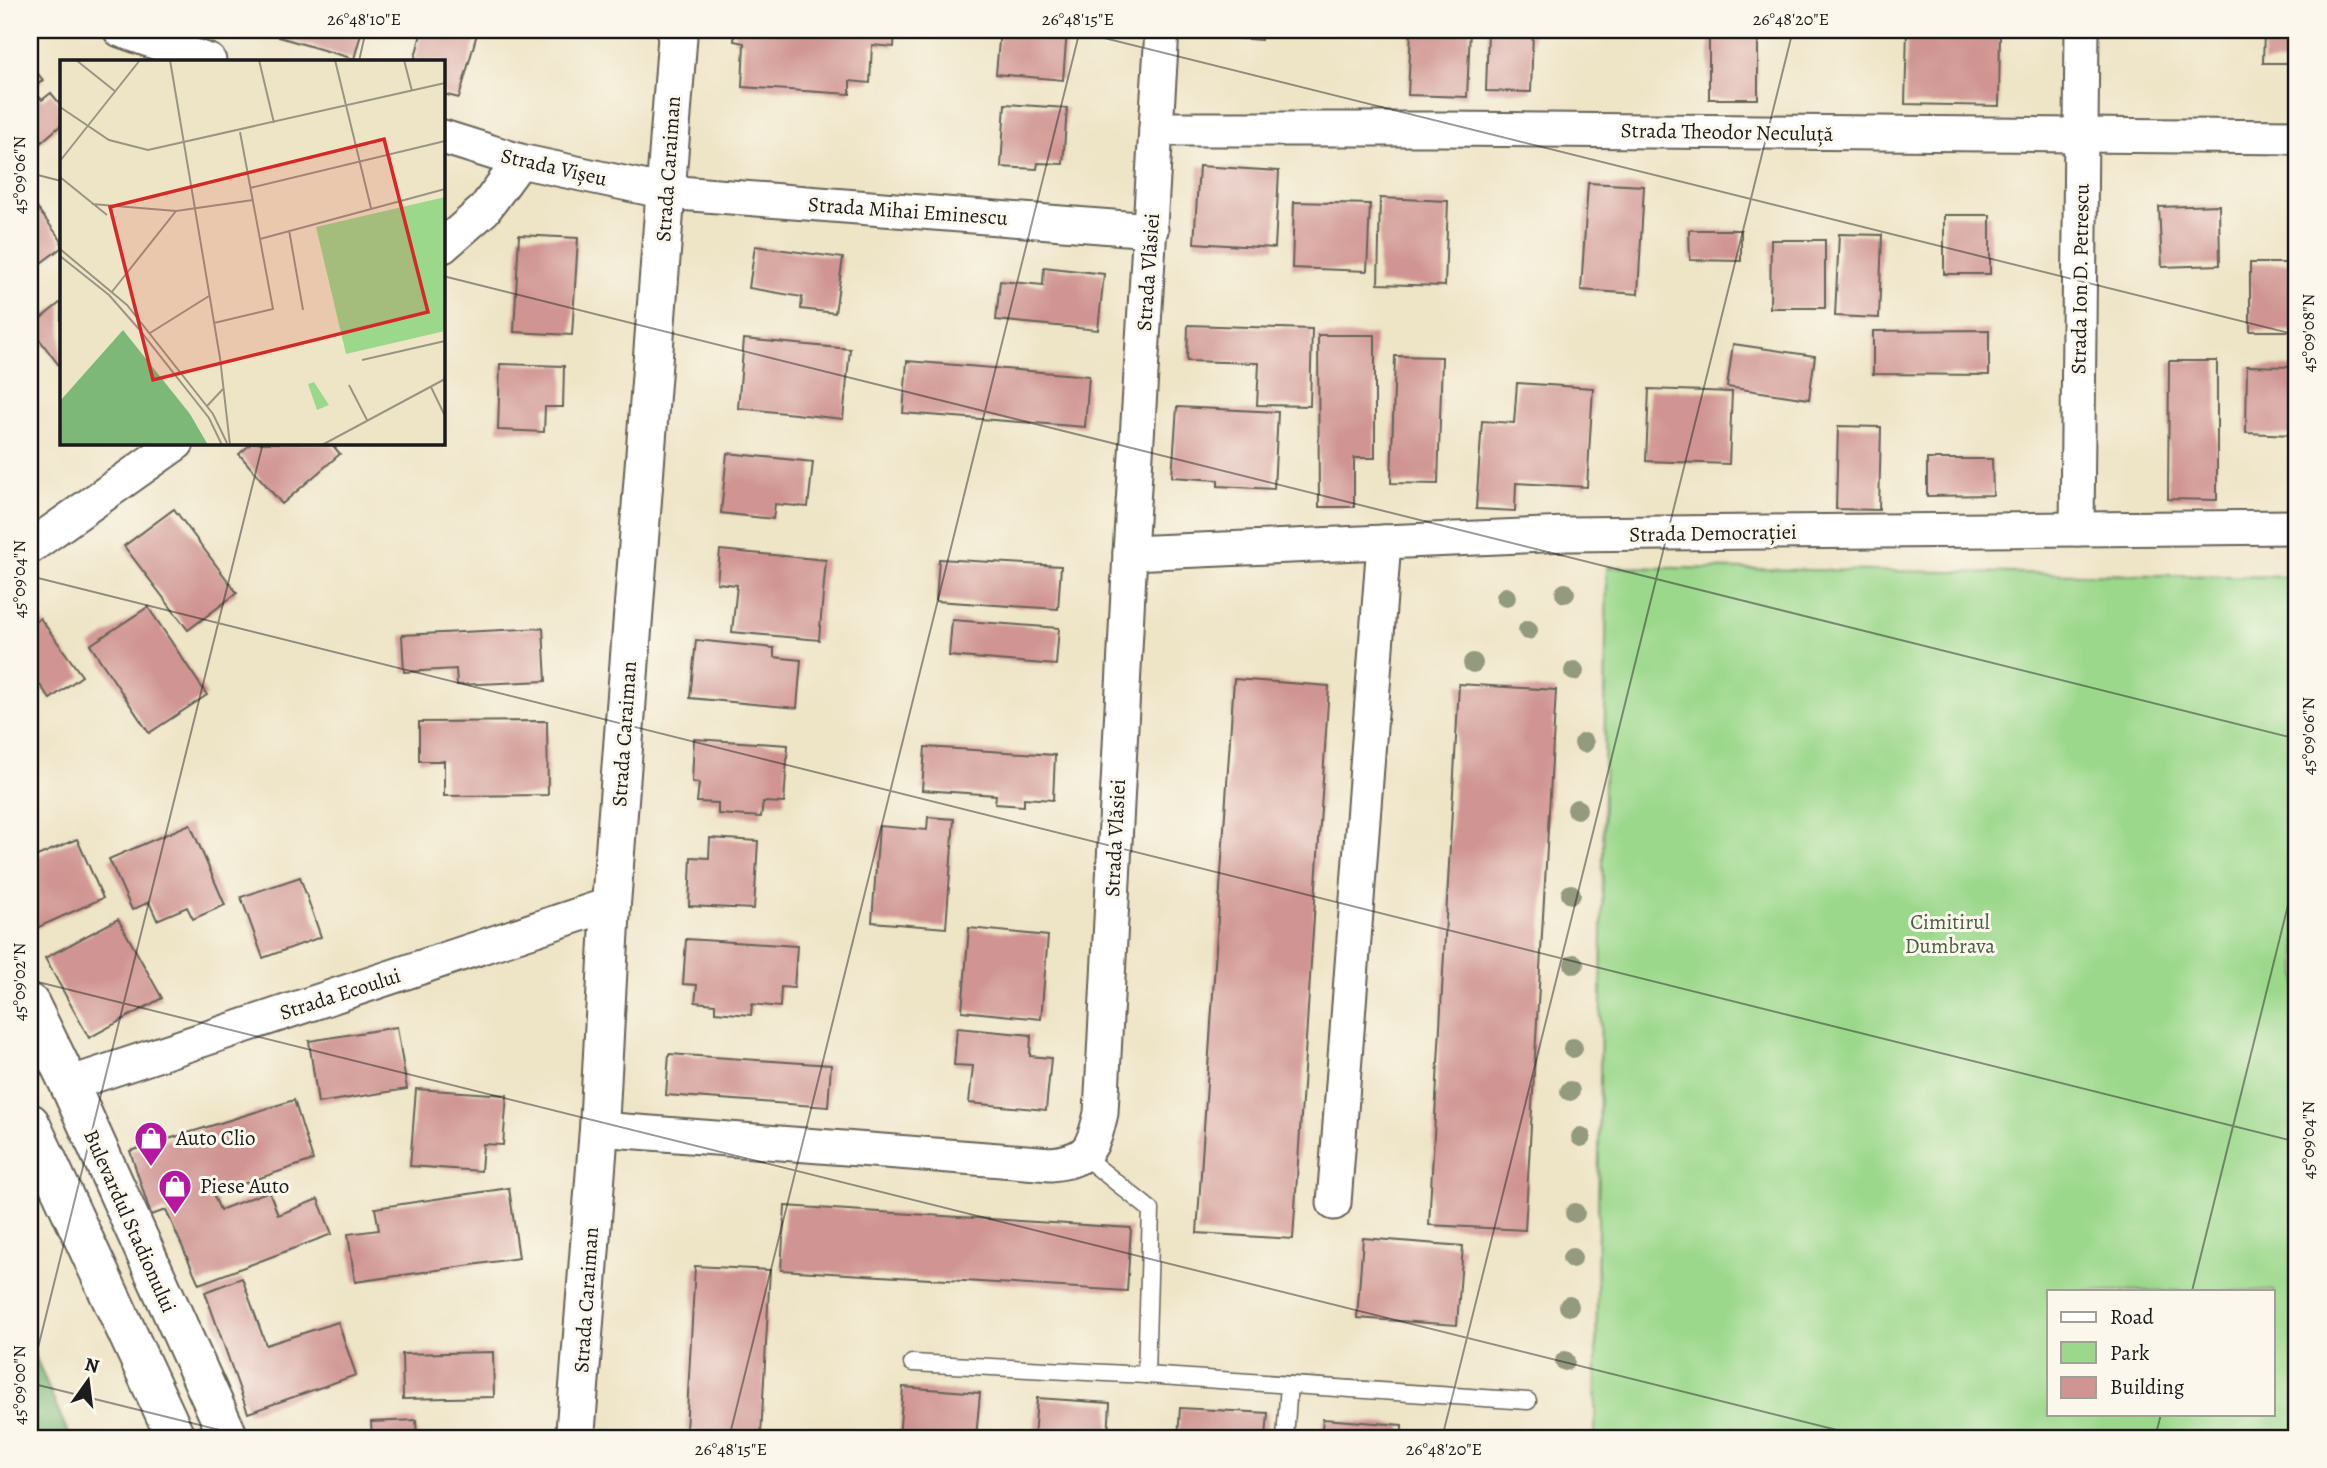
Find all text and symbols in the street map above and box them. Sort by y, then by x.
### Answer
text: 26°48'10"E [327,7,401,31]
text: 26°48'15"E [1042,7,1114,31]
text: 26°48'20"E [1753,7,1829,31]
inset map [60,60,444,444]
street label: Strada Caraiman [649,95,687,243]
street label: Strada Theodor Neculuță [1620,116,1834,148]
text: 45°09'06"N [7,136,31,214]
street label: Strada Vișeu [498,141,610,193]
street label: Strada Ion D. Petrescu [2064,183,2096,375]
street label: Strada Mihai Eminescu [807,190,1010,232]
street label: Strada Vlăsiei [1130,212,1166,332]
text: 45°09'08"N [2296,293,2320,372]
street label: Strada Democrației [1629,518,1797,548]
text: 45°09'04"N [7,540,31,618]
street label: Strada Caraiman [605,660,643,808]
text: 45°09'06"N [2296,697,2320,775]
street label: Strada Vlăsiei [1098,778,1132,898]
park label: Cimitirul Dumbrava [1905,908,1995,960]
text: 45°09'02"N [7,943,31,1021]
street label: Strada Ecoului [276,961,404,1027]
text: 45°09'04"N [2296,1101,2320,1179]
shop icon: Auto Clio [132,1119,170,1168]
place label: Auto Clio [175,1124,255,1152]
street label: Bulevardul Stadionului [77,1125,183,1317]
shop icon: Piese Auto [156,1167,194,1216]
place label: Piese Auto [200,1172,289,1200]
street label: Strada Caraiman [567,1226,605,1374]
legend [2047,1290,2274,1416]
text: Road [2110,1303,2154,1331]
text: Park [2110,1339,2150,1367]
text: 45°09'00"N [7,1345,31,1425]
north arrow [52,1346,122,1416]
text: N [82,1351,102,1380]
text: Building [2110,1373,2185,1401]
text: 26°48'15"E [695,1437,767,1461]
text: 26°48'20"E [1406,1437,1482,1461]

